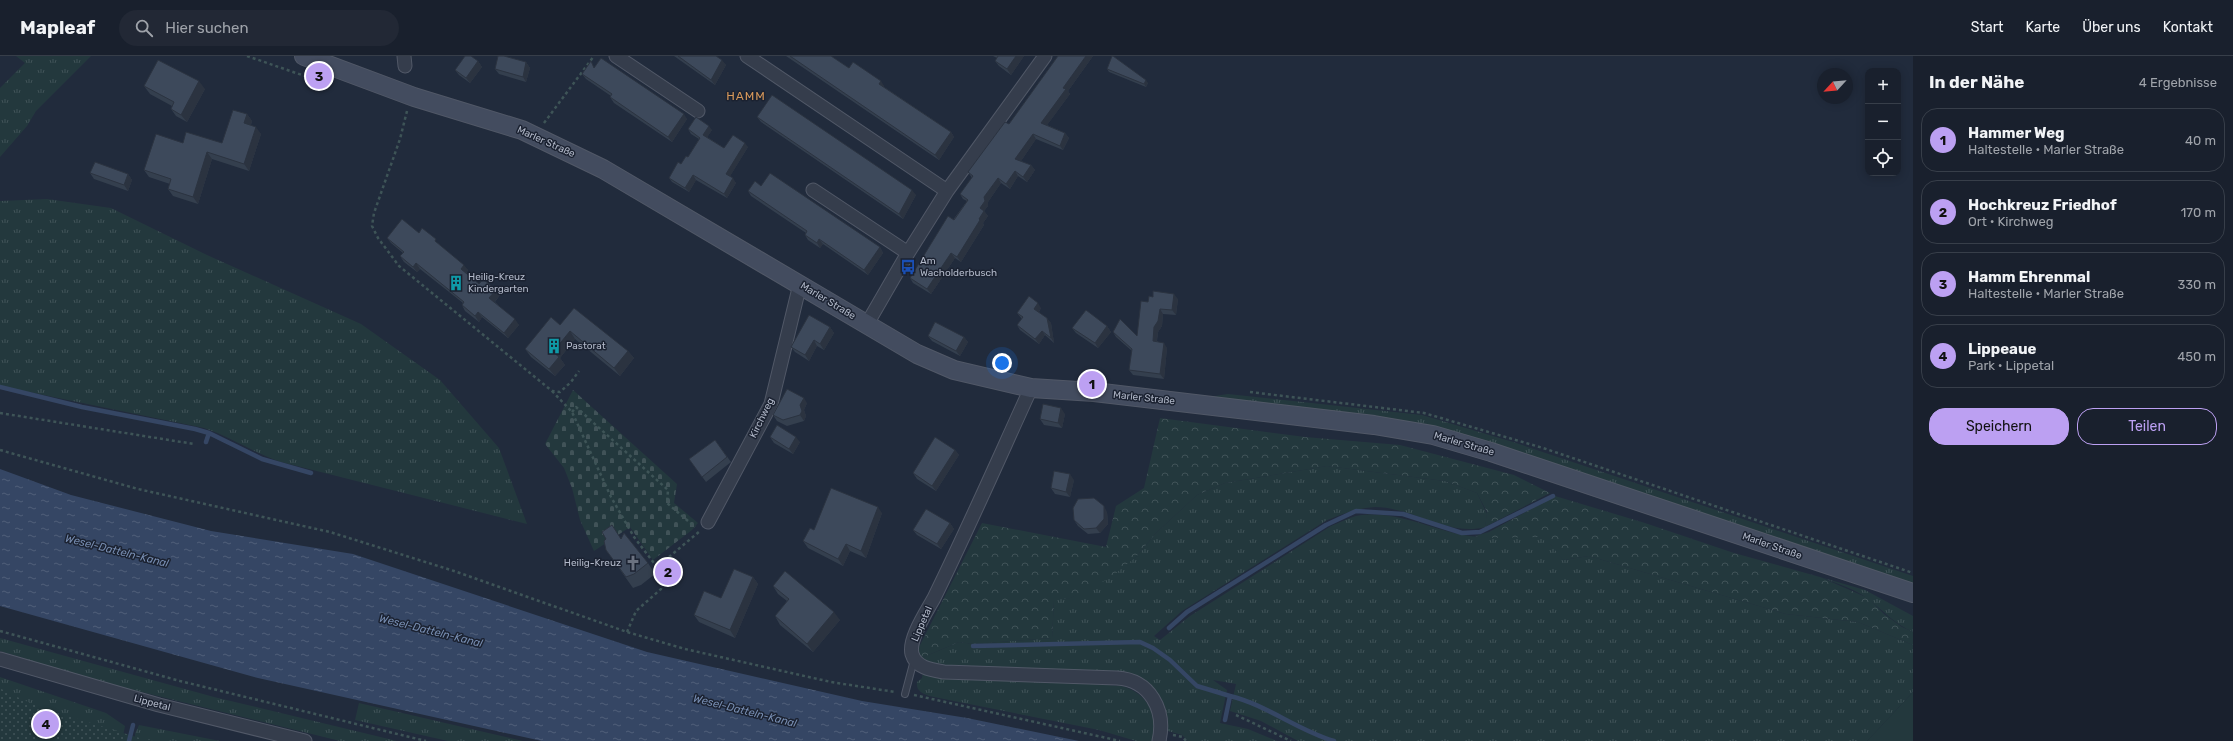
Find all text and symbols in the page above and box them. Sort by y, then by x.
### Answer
search box [119,10,399,46]
text: Mapleaf [20,16,95,39]
icon: search [133,17,155,39]
text: Hier suchen [165,19,249,37]
text: Start [1971,19,2004,36]
text: Karte [2026,19,2060,36]
text: Über uns [2082,19,2141,36]
text: Kontakt [2163,19,2213,36]
pin: 3 [306,61,332,91]
north arrow [1817,68,1853,104]
map controls [1865,68,1901,176]
button: + [1865,68,1901,104]
text: In der Nähe [1929,72,2024,92]
text: 4 Ergebnisse [2139,75,2217,90]
district label: HAMM [726,89,766,103]
button: − [1865,104,1901,140]
street label: Marler Straße [515,124,577,160]
text: Hammer Weg [1968,124,2065,142]
text: 1 [1940,133,1946,148]
text: 40 m [2185,133,2216,148]
button: locate [1865,140,1901,176]
text: Haltestelle · Marler Straße [1968,142,2124,157]
text: Hochkreuz Friedhof [1968,196,2117,214]
text: 2 [1939,205,1947,220]
text: 170 m [2181,205,2216,220]
text: Ort · Kirchweg [1968,214,2054,229]
place label: Am Wacholderbusch [920,255,997,279]
bus stop icon: Am Wacholderbusch [899,258,917,276]
text: Hamm Ehrenmal [1968,268,2090,286]
place label: Heilig-Kreuz Kindergarten [468,271,529,295]
building icon: Heilig-Kreuz Kindergarten [447,274,465,292]
text: 3 [1939,277,1947,292]
text: 330 m [2177,277,2216,292]
street label: Marler Straße [798,280,858,322]
text: Haltestelle · Marler Straße [1968,286,2124,301]
building icon: Pastorat [545,337,563,355]
place label: Pastorat [566,340,606,352]
text: Lippeaue [1968,340,2036,358]
text: 4 [1939,349,1947,364]
text: 450 m [2177,349,2216,364]
your location [992,353,1012,373]
text: Park · Lippetal [1968,358,2054,373]
pin: 1 [1079,369,1105,399]
street label: Marler Straße [1112,389,1176,407]
street label: Kirchweg [747,396,777,440]
button: Speichern [1929,408,2069,445]
button: Teilen [2077,408,2217,445]
street label: Marler Straße [1432,430,1496,458]
street label: Marler Straße [1741,530,1804,562]
water label: Wesel-Datteln-Kanal [64,532,170,570]
church icon: Heilig-Kreuz [624,554,642,572]
place label: Heilig-Kreuz [564,557,621,569]
pin: 2 [655,557,681,587]
street label: Lippetal [909,604,935,644]
water label: Wesel-Datteln-Kanal [378,612,484,650]
street label: Lippetal [132,692,172,714]
water label: Wesel-Datteln-Kanal [692,692,798,730]
pin: 4 [33,709,59,739]

